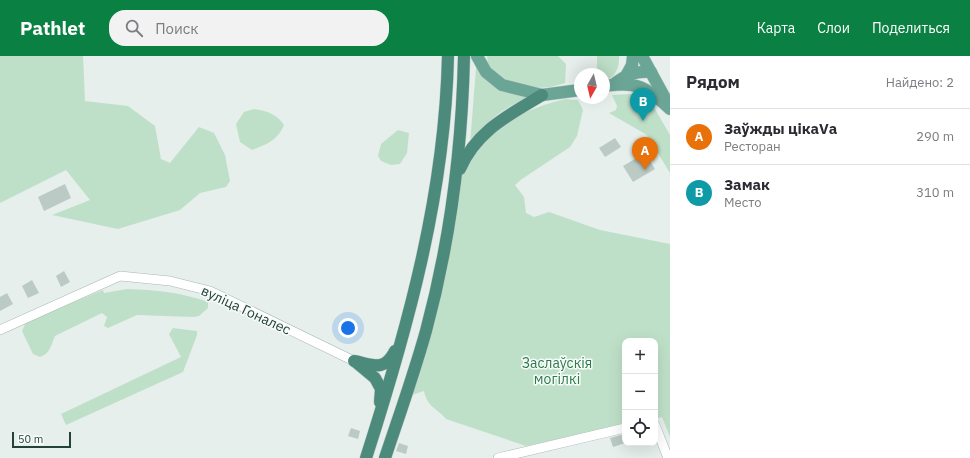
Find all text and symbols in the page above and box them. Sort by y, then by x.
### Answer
search box [109,10,389,46]
text: Pathlet [20,16,85,40]
icon: search [123,17,145,39]
text: Поиск [155,19,199,38]
text: Карта [757,19,795,37]
text: Слои [817,19,850,37]
text: Поделиться [872,19,950,37]
north arrow [574,68,610,104]
text: Рядом [686,71,740,93]
text: Найдено: 2 [886,74,954,91]
pin: B [630,88,656,121]
text: Заўжды цікаVа [724,119,837,138]
text: A [695,128,703,145]
text: 290 m [916,128,954,145]
pin: A [632,137,658,170]
text: Ресторан [724,138,781,155]
text: Замак [724,175,770,194]
text: B [695,184,703,201]
text: 310 m [916,184,954,201]
text: Место [724,194,762,211]
street label: вуліца Гоналес [198,281,294,339]
your location [338,318,358,338]
map controls [622,338,658,446]
button: + [622,338,658,374]
park label: Заслаўскія могілкі [522,354,592,388]
button: − [622,374,658,410]
button: locate [622,410,658,446]
scale bar [12,430,71,449]
text: 50 m [18,432,43,446]

